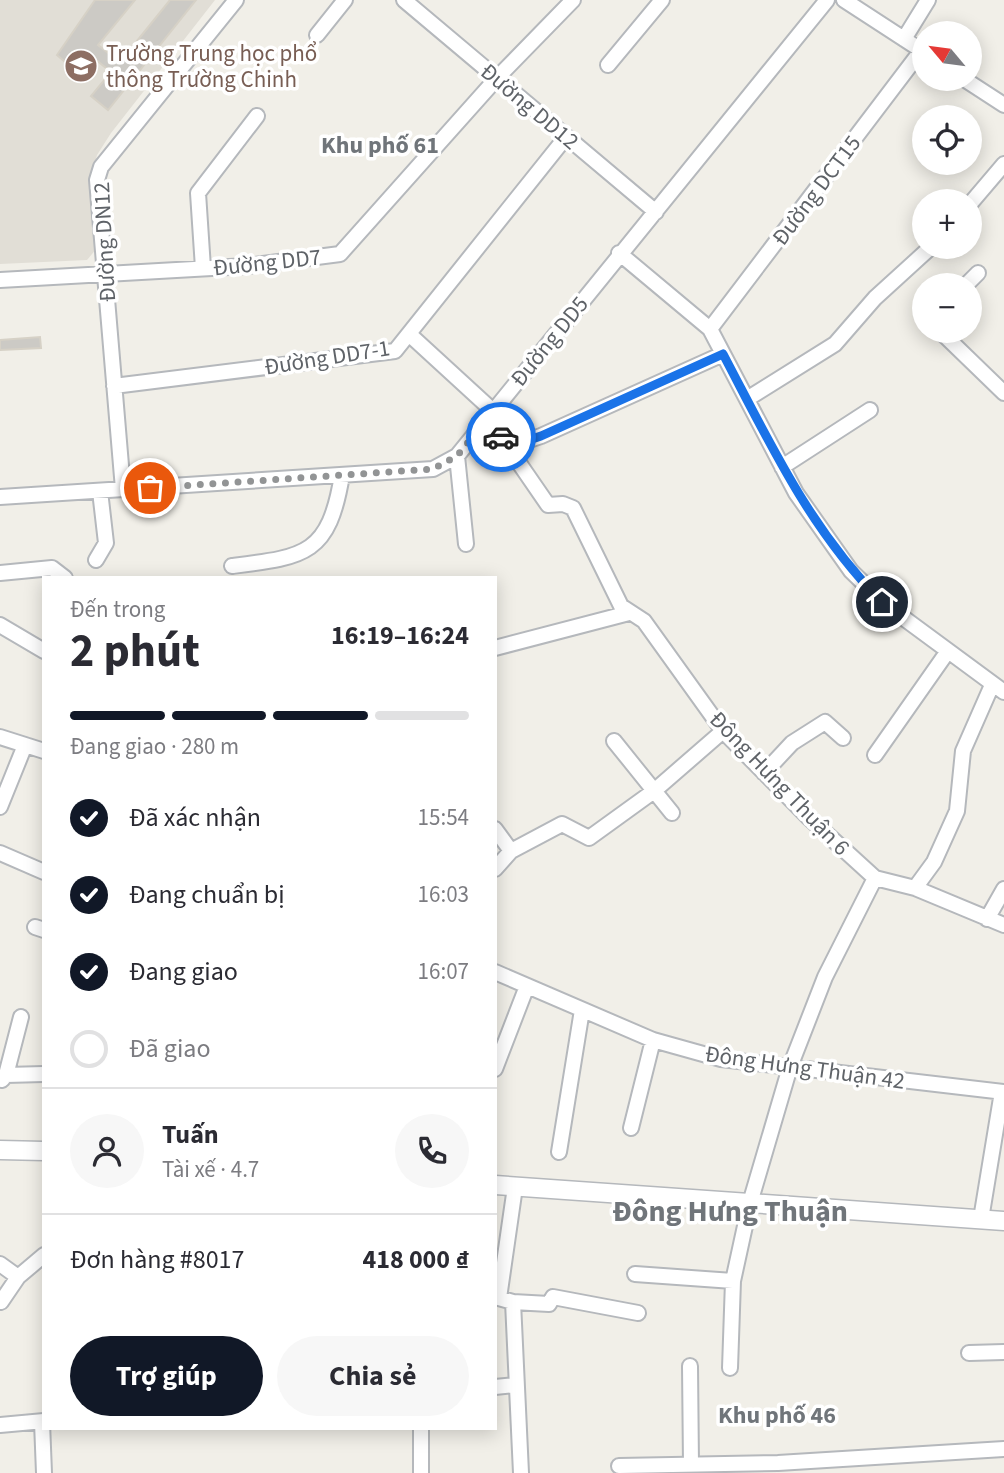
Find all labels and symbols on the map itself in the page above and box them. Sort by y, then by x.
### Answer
north arrow [912,21,982,91]
place label: Trường Trung học phổ thông Trường Chinh [106,37,317,96]
school or university icon: Trường Trung học phổ thông Trường Chinh [62,47,100,85]
street label: Đường DD12 [473,55,586,157]
district label: Khu phố 61 [321,128,439,163]
street label: Đường DCT15 [764,128,869,252]
street label: Đường DN12 [85,181,124,303]
street label: Đường DD7 [212,240,323,285]
street label: Đường DD5 [503,289,596,394]
street label: Đường DD7-1 [262,331,392,384]
courier [466,402,536,472]
pin [120,458,180,518]
pin [852,572,912,632]
street label: Đông Hưng Thuận 6 [702,704,857,863]
street label: Đông Hưng Thuận 42 [703,1037,907,1098]
district label: Đông Hưng Thuận [612,1190,848,1233]
district label: Khu phố 46 [718,1398,836,1433]

